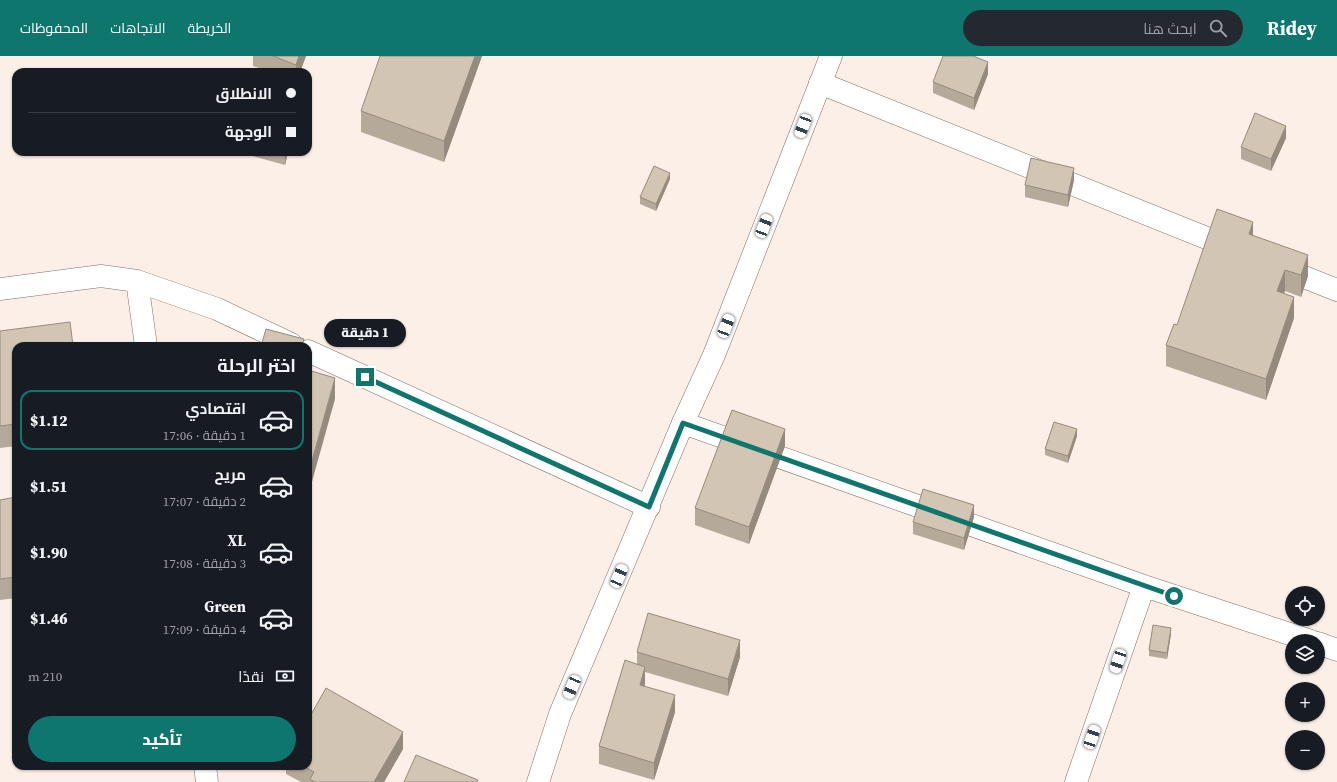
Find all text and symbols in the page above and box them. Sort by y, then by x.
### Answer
search box [963,10,1243,46]
text: Ridey [1267,15,1317,41]
icon: search [1207,17,1229,39]
text: المحفوظات [20,18,88,38]
text: الاتجاهات [110,18,166,38]
text: الخريطة [188,18,231,38]
text: ابحث هنا [1143,18,1197,39]
text: الانطلاق [216,83,272,104]
car [793,113,813,139]
text: الوجهة [225,121,272,142]
car [754,213,774,239]
car [716,313,736,339]
callout: 1 دقيقة [324,319,406,347]
text: 1 دقيقة [341,324,389,341]
text: اختر الرحلة [217,353,296,378]
route end [356,368,374,386]
text: اقتصادي [186,398,246,419]
icon: car [258,402,294,438]
text: $1.12 [30,410,68,431]
text: 1 دقيقة · 17:06 [163,427,246,444]
text: مريح [214,464,246,485]
icon: car [258,468,294,504]
text: $1.51 [30,476,68,497]
text: 2 دقيقة · 17:07 [163,493,246,510]
text: XL [227,530,246,551]
icon: car [258,534,294,570]
text: $1.90 [30,542,68,563]
text: 3 دقيقة · 17:08 [163,555,246,572]
car [609,563,629,589]
map controls [1285,586,1325,770]
button: locate [1285,586,1325,626]
route start [1165,587,1183,605]
text: Green [204,596,246,617]
icon: car [258,600,294,636]
text: $1.46 [30,608,68,629]
text: 4 دقيقة · 17:09 [163,621,246,638]
button: layers [1285,634,1325,674]
car [1108,648,1128,674]
icon: cash [274,665,296,687]
text: نقدًا [238,666,264,687]
text: 210 m [28,668,62,685]
car [562,674,582,700]
button: + [1285,682,1325,722]
button: تأكيد [28,716,296,762]
car [1082,724,1102,750]
button: − [1285,730,1325,770]

